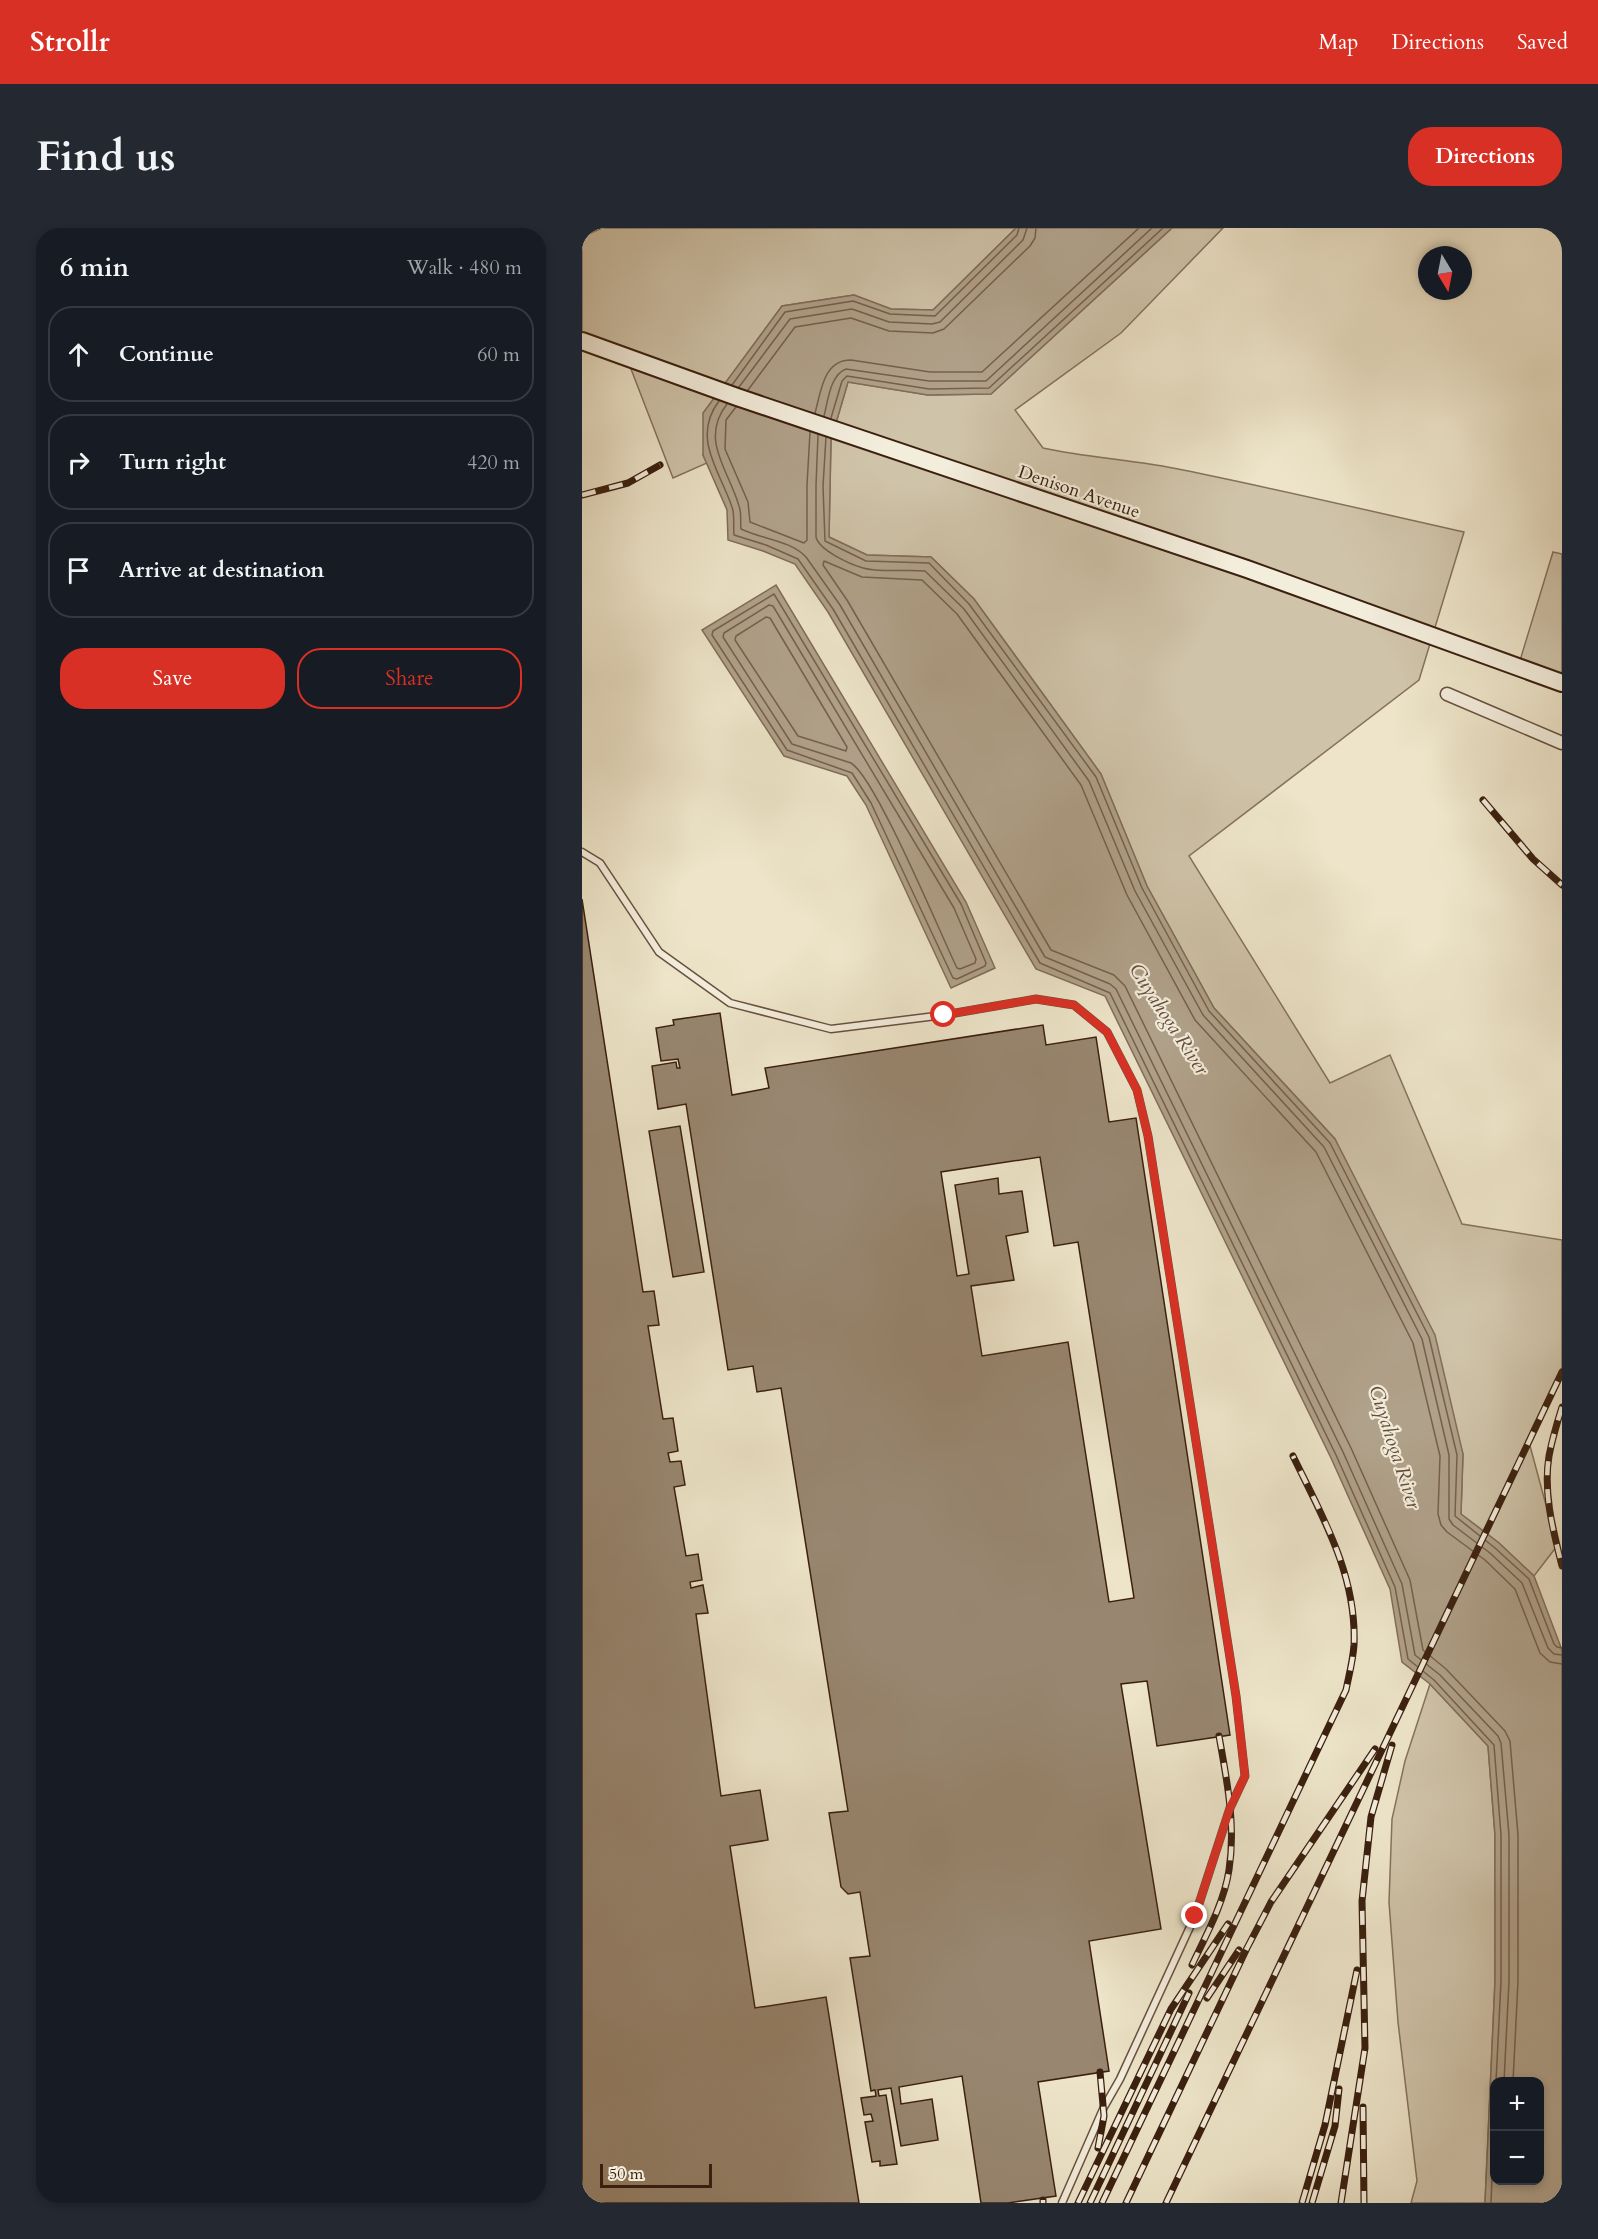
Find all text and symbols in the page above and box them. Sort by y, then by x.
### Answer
text: Strollr [30,23,110,61]
text: Map [1318,28,1358,57]
text: Directions [1391,28,1484,57]
text: Saved [1517,28,1568,57]
button: Directions [1408,127,1562,186]
text: Find us [36,128,176,185]
north arrow [1418,246,1472,300]
text: 6 min [60,250,129,285]
text: Walk · 480 m [407,254,522,281]
icon: ahead [62,338,95,371]
text: Continue [119,339,214,369]
text: 60 m [477,341,520,368]
icon: right [62,446,95,479]
text: Turn right [119,447,226,477]
text: 420 m [467,449,520,476]
street label: Denison Avenue [1015,459,1143,525]
icon: arrive [62,554,95,587]
text: Arrive at destination [119,555,324,585]
button: Save [60,648,285,709]
button: Share [297,648,522,709]
water label: Cuyahoga River [1123,958,1216,1081]
route start [930,1001,956,1027]
water label: Cuyahoga River [1362,1382,1428,1513]
route end [1181,1902,1207,1928]
map controls [1490,2077,1544,2185]
button: + [1490,2077,1544,2131]
button: − [1490,2131,1544,2185]
scale bar [600,2161,712,2188]
text: 50 m [609,2163,643,2185]

